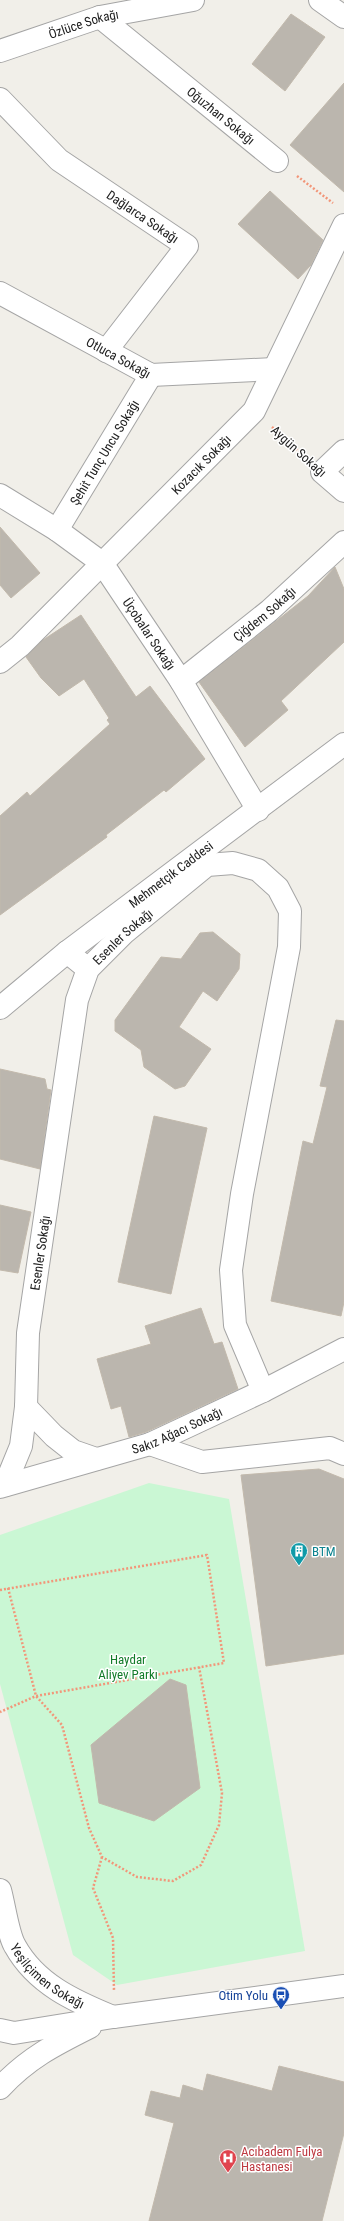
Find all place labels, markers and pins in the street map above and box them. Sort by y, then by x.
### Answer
building icon: BTM [289,1541,309,1566]
place label: BTM [312,1544,336,1559]
bus stop icon: Otim Yolu [271,1985,291,2010]
place label: Otim Yolu [218,1988,268,2003]
place label: Acıbadem Fulya Hastanesi [241,2144,322,2174]
hospital icon: Acıbadem Fulya Hastanesi [218,2148,238,2173]

